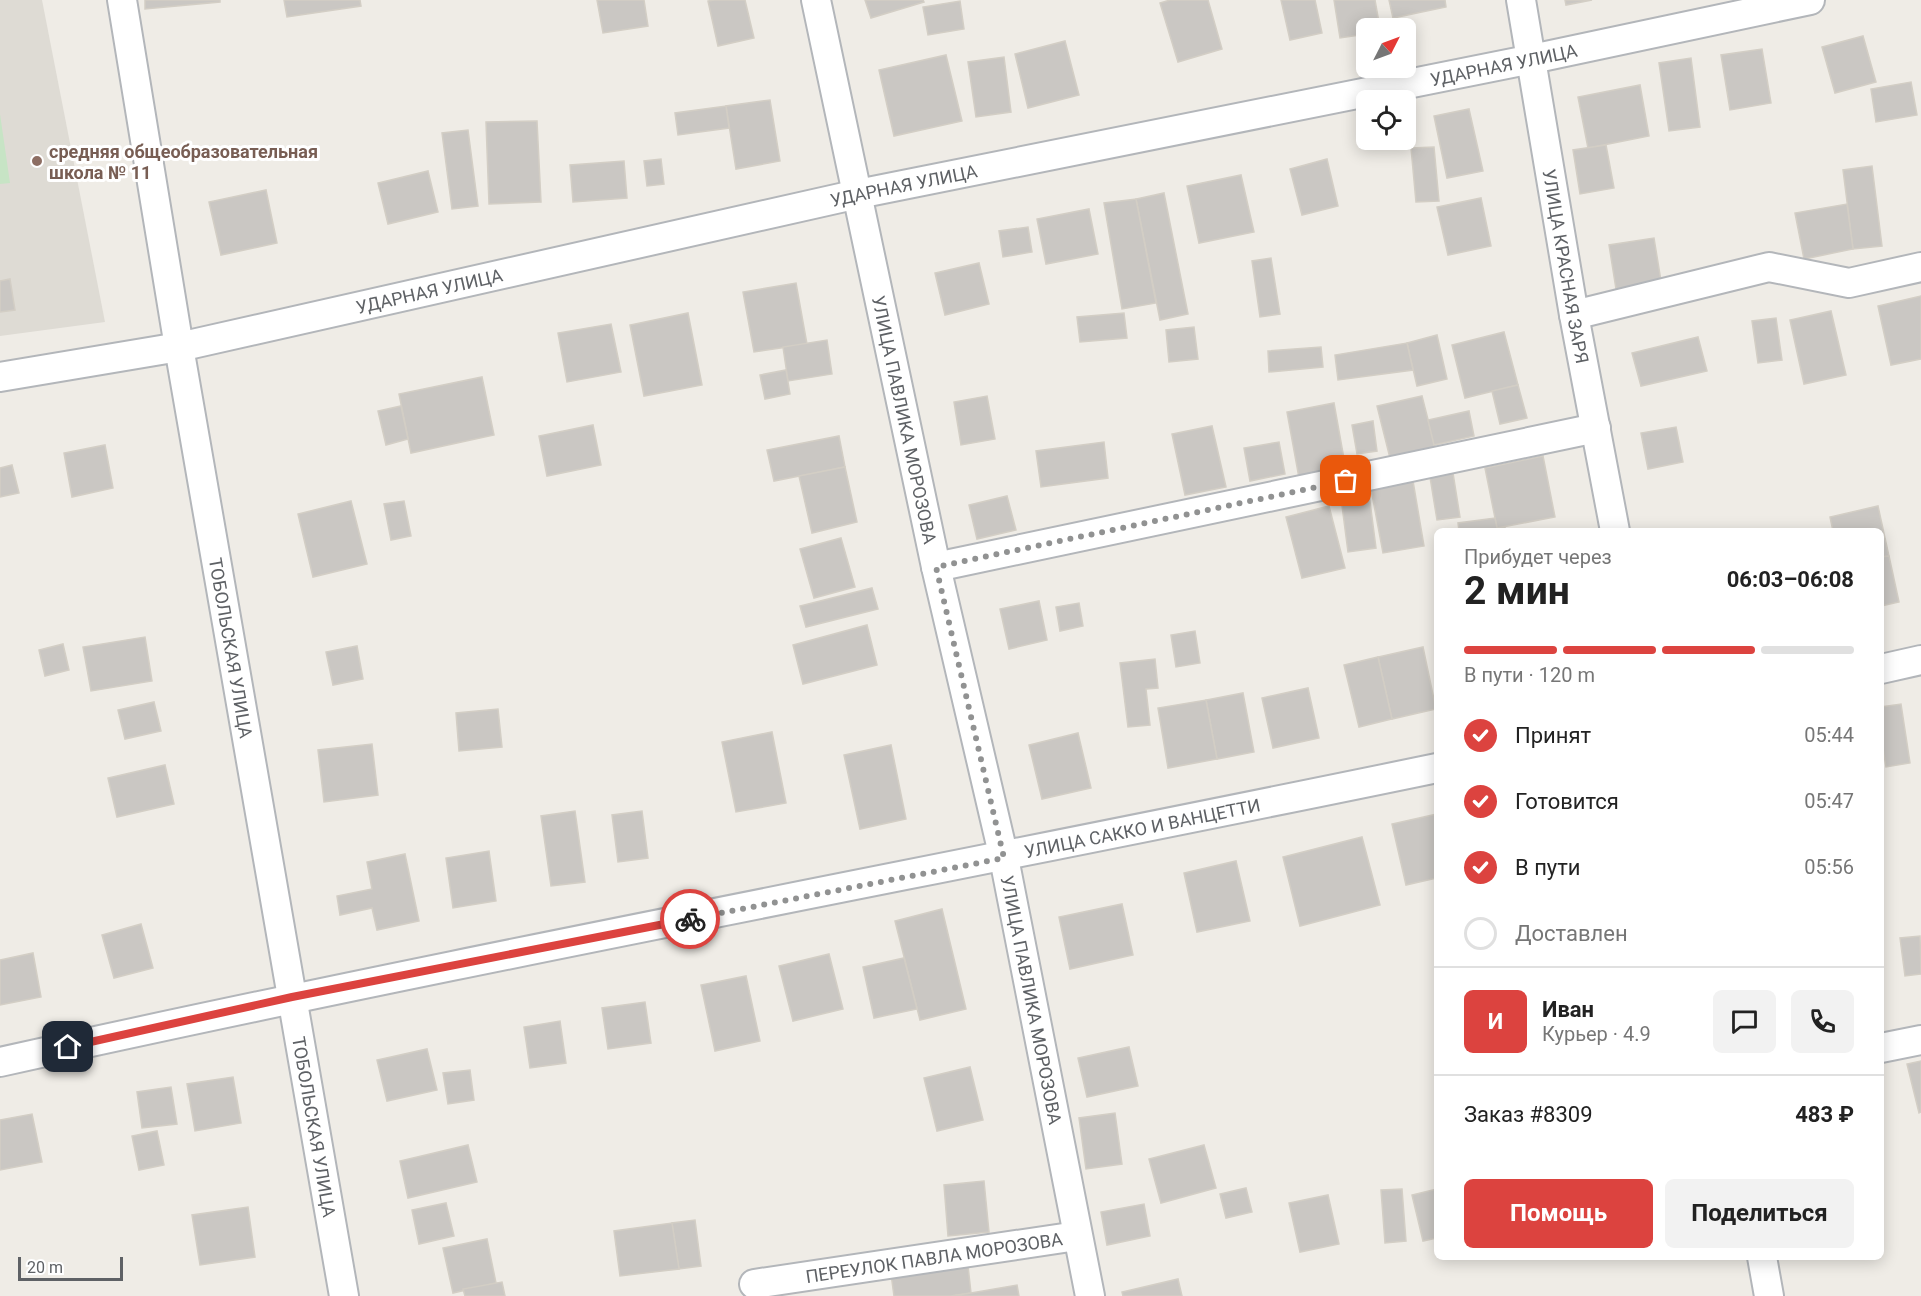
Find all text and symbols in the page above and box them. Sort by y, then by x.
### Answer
north arrow [1356,18,1416,78]
map controls [1356,18,1416,150]
street label: УДАРНАЯ УЛИЦА [1428,39,1579,90]
button: locate [1356,90,1416,150]
place label: средняя общеобразовательная школа № 11 [49,141,318,183]
marker: средняя общеобразовательная школа № 11 [30,154,44,168]
street label: УДАРНАЯ УЛИЦА [828,160,979,210]
street label: УЛИЦА КРАСНАЯ ЗАРЯ [1539,167,1593,365]
street label: УДАРНАЯ УЛИЦА [354,264,505,317]
street label: УЛИЦА ПАВЛИКА МОРОЗОВА [868,294,941,546]
pin [1320,455,1371,506]
icon: bag [1329,464,1362,497]
text: Прибудет через [1464,545,1612,569]
street label: ТОБОЛЬСКАЯ УЛИЦА [205,556,257,740]
text: 06:03–06:08 [1727,567,1854,592]
text: 2 мин [1464,568,1570,614]
text: В пути · 120 m [1464,663,1595,687]
icon: check [1464,719,1497,752]
text: Принят [1515,723,1591,748]
text: 05:44 [1804,723,1854,747]
icon: check [1464,785,1497,818]
text: Готовится [1515,789,1619,814]
text: 05:47 [1804,789,1854,813]
street label: УЛИЦА САККО И ВАНЦЕТТИ [1022,794,1262,862]
icon: check [1464,851,1497,884]
text: В пути [1515,855,1581,880]
text: 05:56 [1804,855,1854,879]
street label: УЛИЦА ПАВЛИКА МОРОЗОВА [997,874,1067,1126]
courier [660,889,720,949]
icon: bike [674,903,707,936]
text: Доставлен [1515,921,1628,946]
button: chat [1713,990,1776,1053]
button: phone [1791,990,1854,1053]
text: Иван [1542,997,1594,1022]
text: И [1488,1009,1503,1034]
pin [42,1021,93,1072]
text: Курьер · 4.9 [1542,1022,1651,1046]
icon: home [51,1030,84,1063]
street label: ТОБОЛЬСКАЯ УЛИЦА [289,1035,341,1219]
text: Заказ #8309 [1464,1102,1593,1127]
text: 483 ₽ [1795,1102,1854,1127]
button: Помощь [1464,1179,1653,1248]
button: Поделиться [1665,1179,1854,1248]
street label: ПЕРЕУЛОК ПАВЛА МОРОЗОВА [804,1228,1064,1287]
scale bar [18,1254,123,1282]
text: 20 m [27,1258,63,1277]

